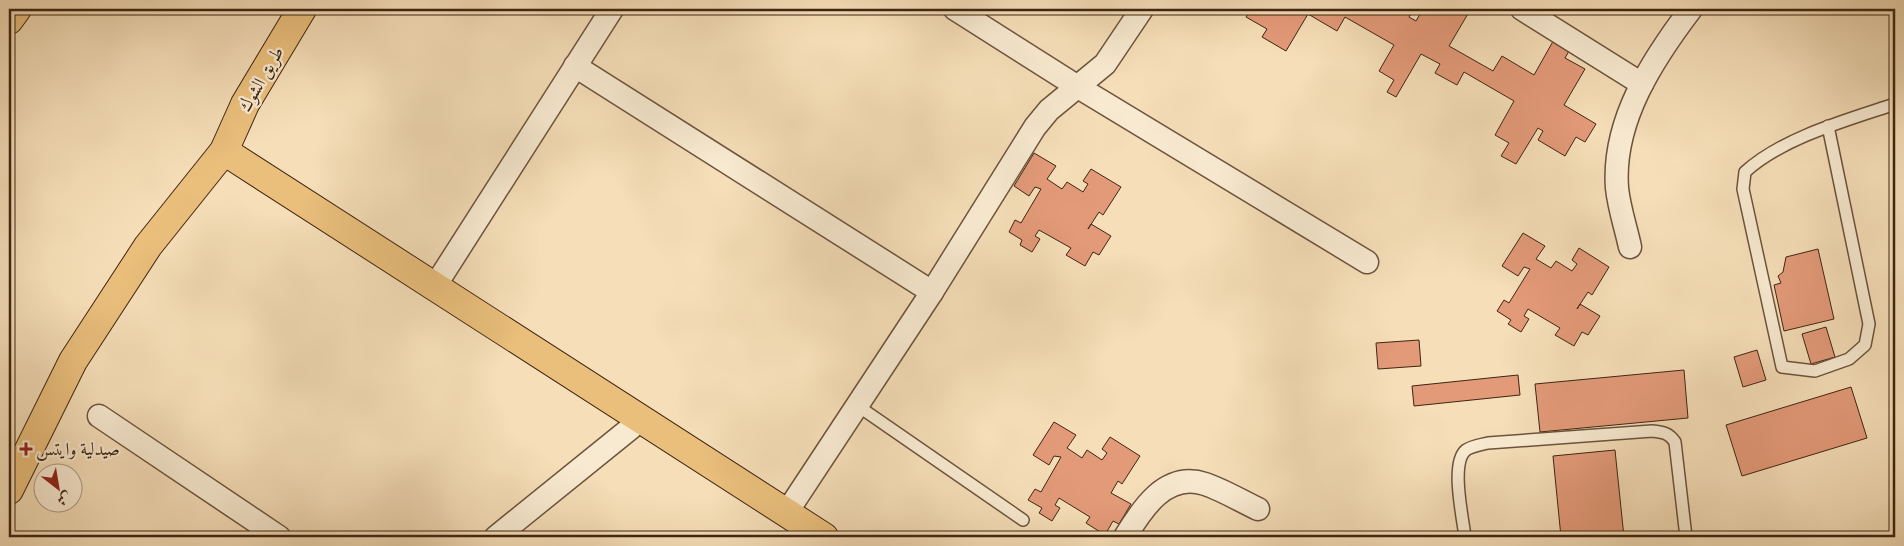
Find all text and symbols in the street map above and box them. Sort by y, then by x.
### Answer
street label: طريق الشوك [233,42,289,116]
place label: صيدلية وايتس [36,437,120,461]
marker: صيدلية وايتس [20,443,32,455]
north arrow [32,464,82,514]
text: ش [53,487,75,510]

